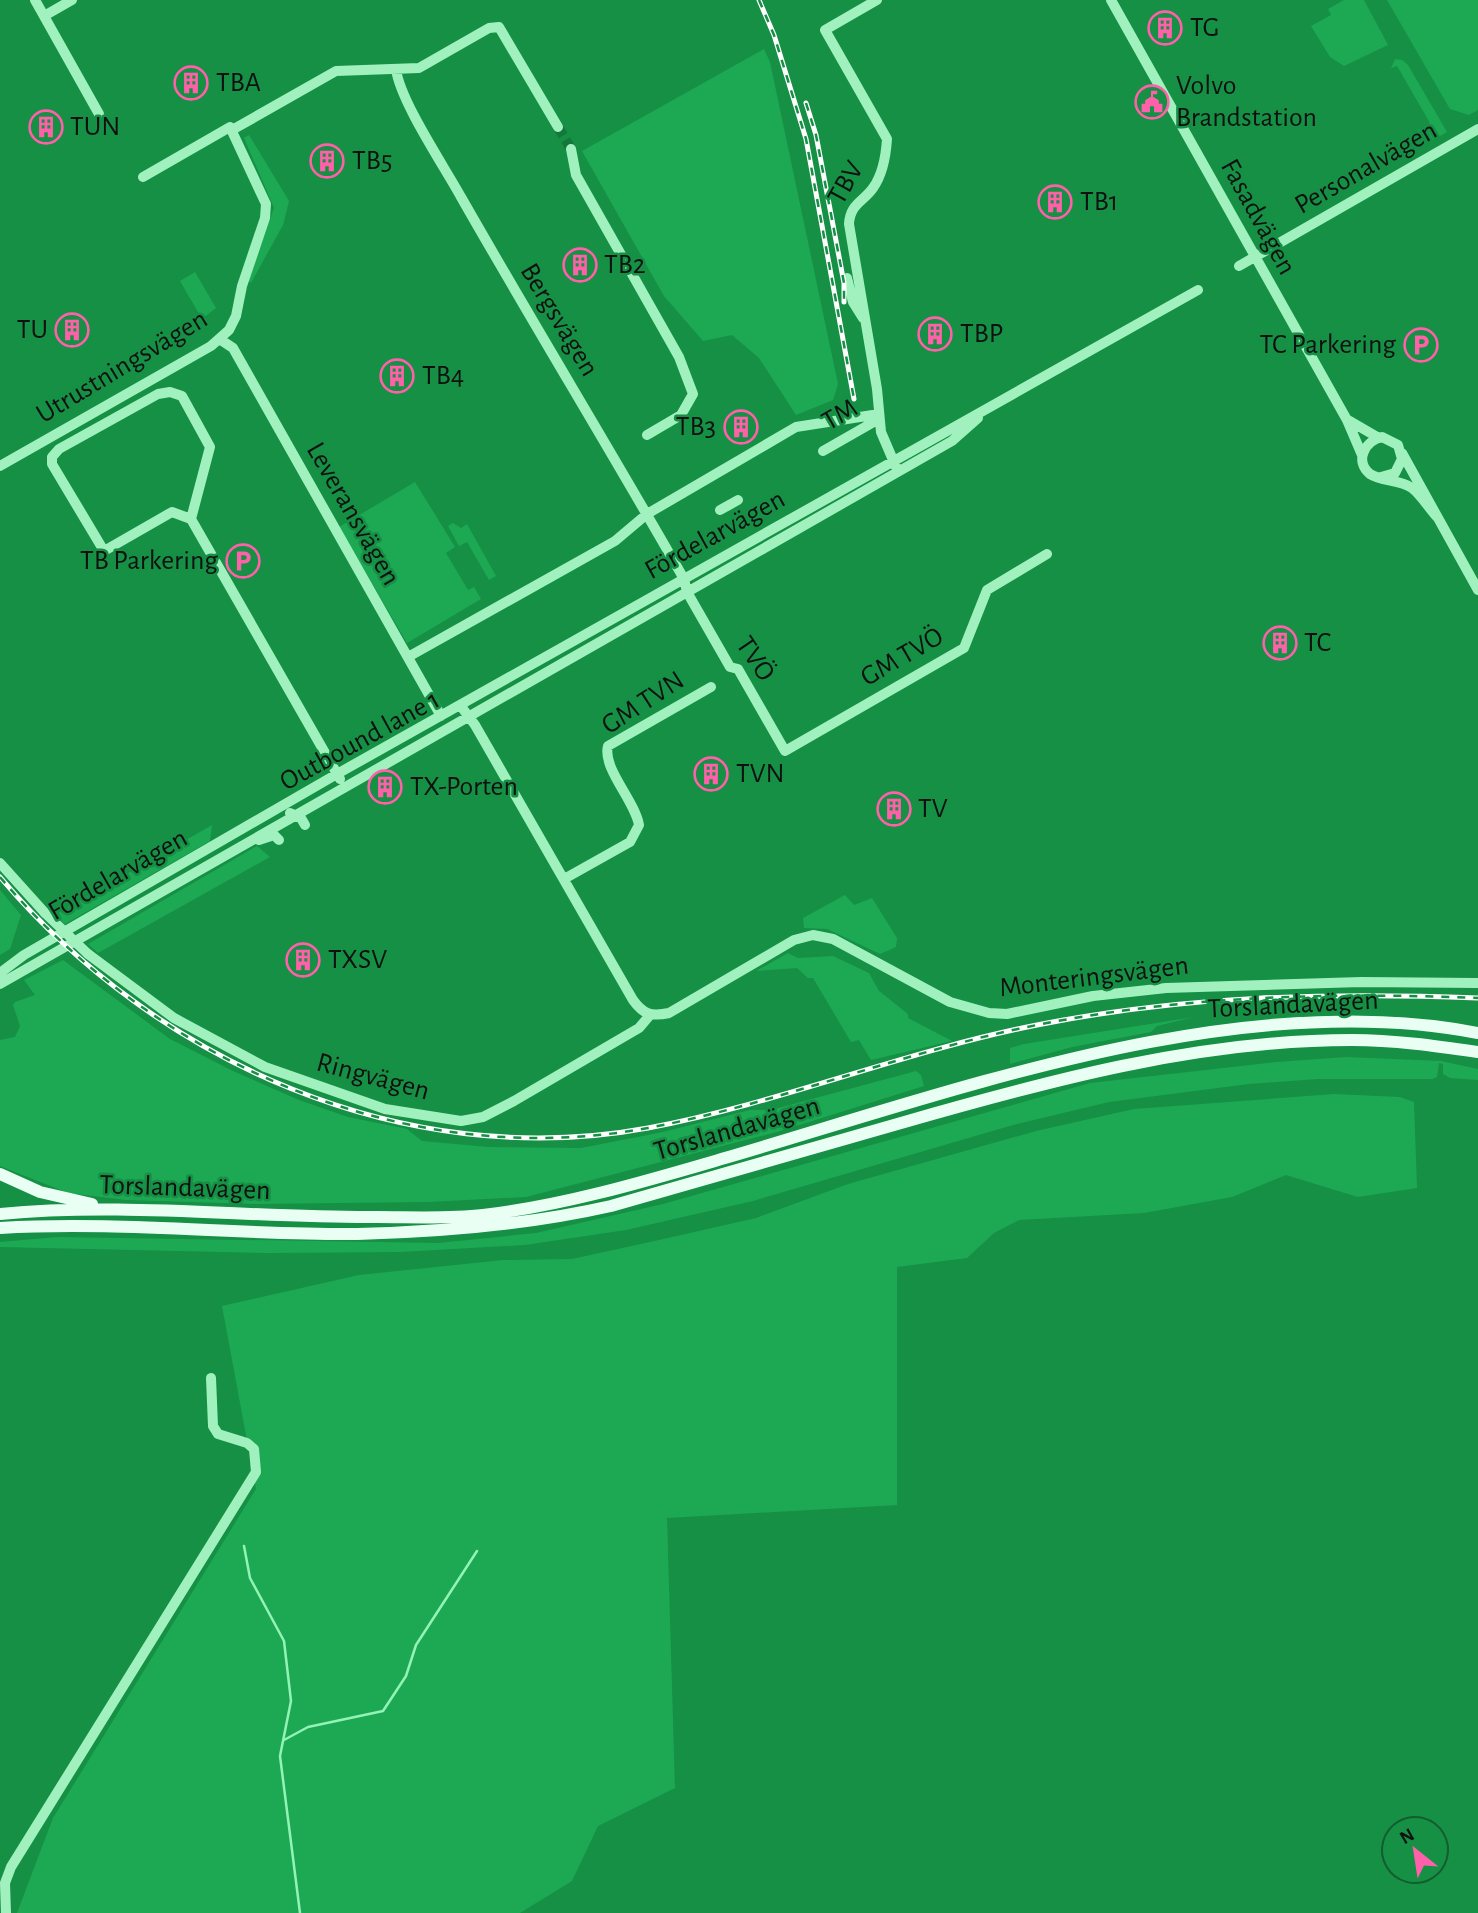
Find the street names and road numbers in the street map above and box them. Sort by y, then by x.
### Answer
street label: Personalvägen [1290,116,1442,220]
street label: Fasadvägen [1215,155,1301,279]
street label: TBV [823,157,869,209]
street label: Bergsvägen [515,259,603,381]
street label: Utrustningsvägen [32,305,212,429]
street label: TM [817,394,863,436]
street label: Leveransvägen [301,438,405,590]
street label: Fördelarvägen [640,485,790,585]
street label: GM TVÖ [855,621,948,692]
street label: TVÖ [730,631,781,686]
street label: GM TVN [597,666,689,740]
street label: Outbound lane 1 [275,686,445,796]
street label: Fördelarvägen [44,824,192,926]
street label: Monteringsvägen [998,951,1190,1003]
street label: Torslandavägen [1207,987,1379,1023]
street label: Ringvägen [313,1048,433,1106]
street label: Torslandavägen [651,1092,823,1166]
street label: Torslandavägen [99,1171,271,1205]

